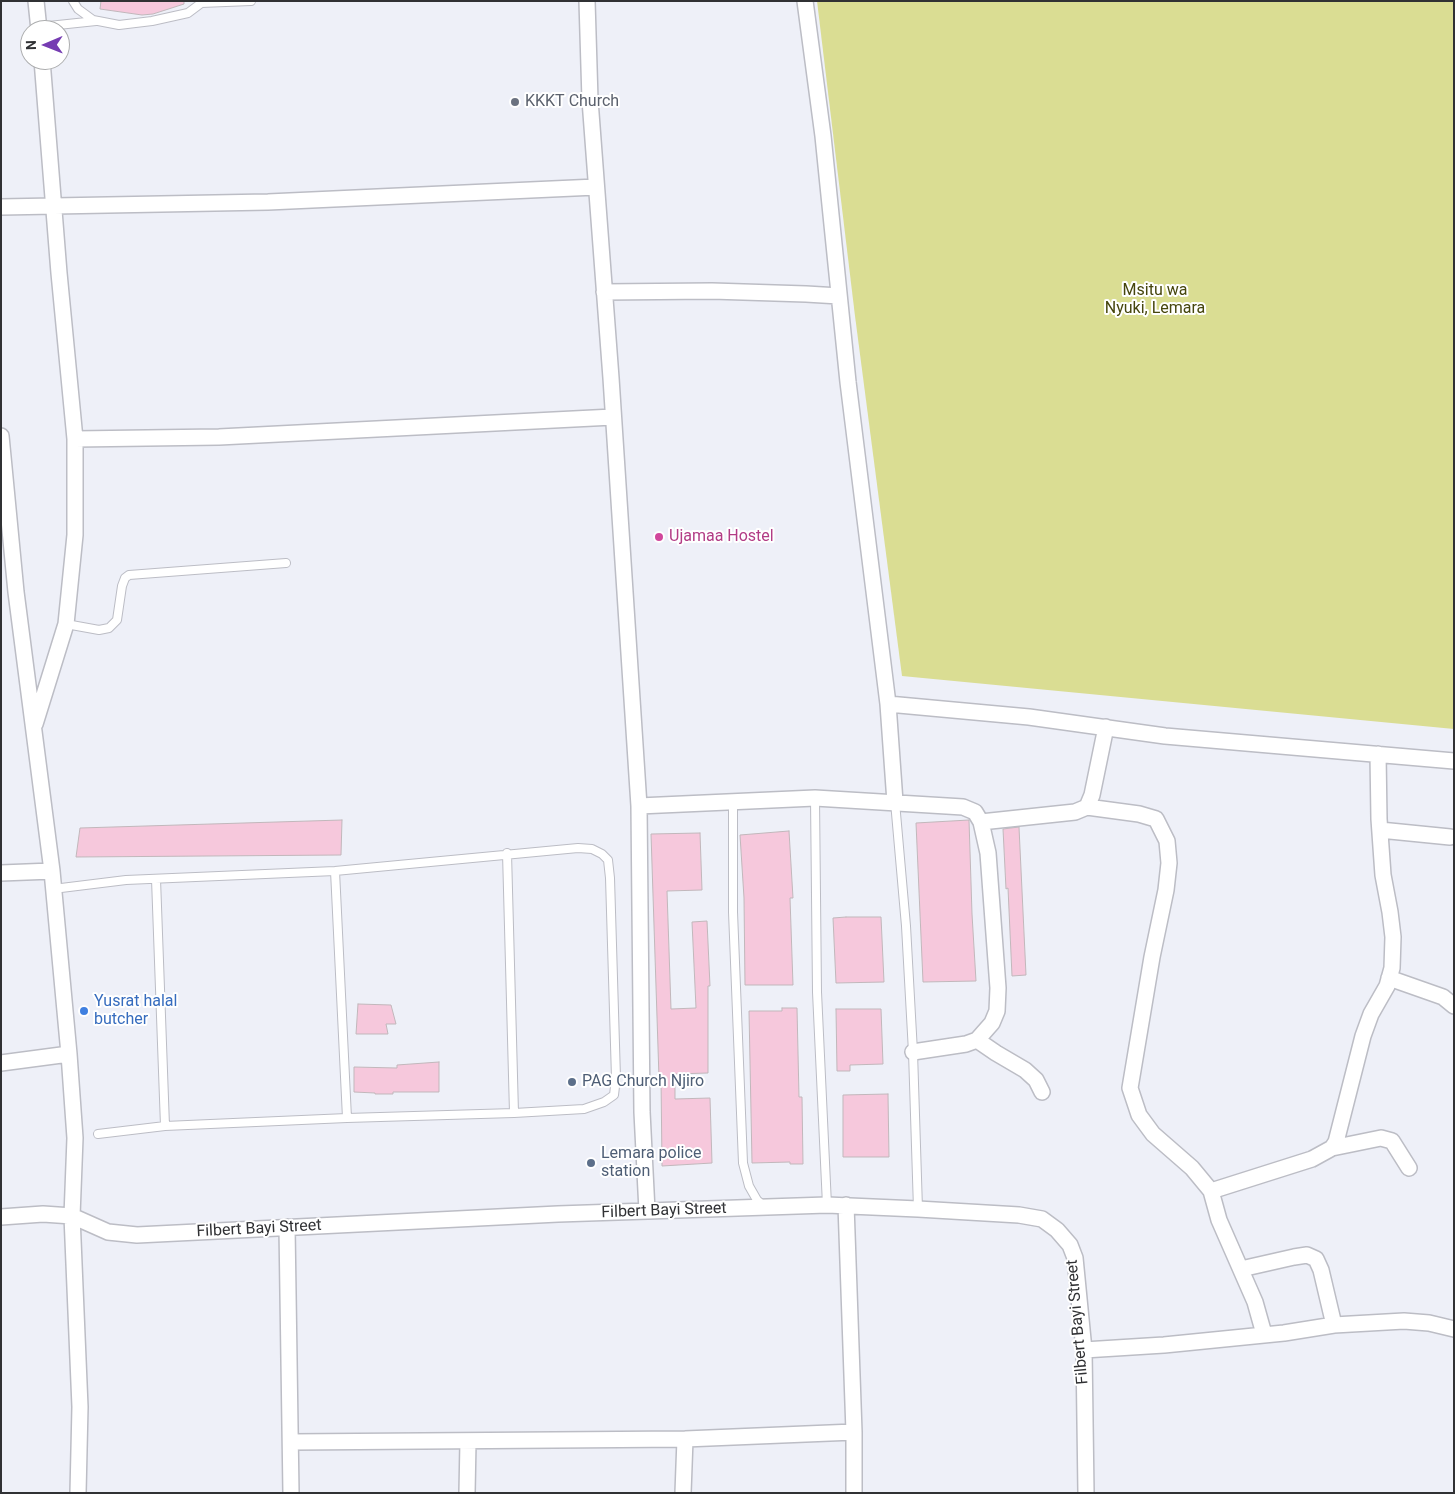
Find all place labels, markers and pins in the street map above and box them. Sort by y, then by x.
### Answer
place label: KKKT Church [525,92,619,112]
marker: KKKT Church [509,96,521,108]
place label: Ujamaa Hostel [669,527,774,547]
marker: Ujamaa Hostel [653,531,665,543]
place label: Yusrat halal butcher [94,992,177,1030]
marker: Yusrat halal butcher [78,1005,90,1017]
place label: PAG Church Njiro [582,1072,704,1092]
marker: PAG Church Njiro [566,1076,578,1088]
place label: Lemara police station [601,1144,701,1182]
marker: Lemara police station [585,1157,597,1169]

